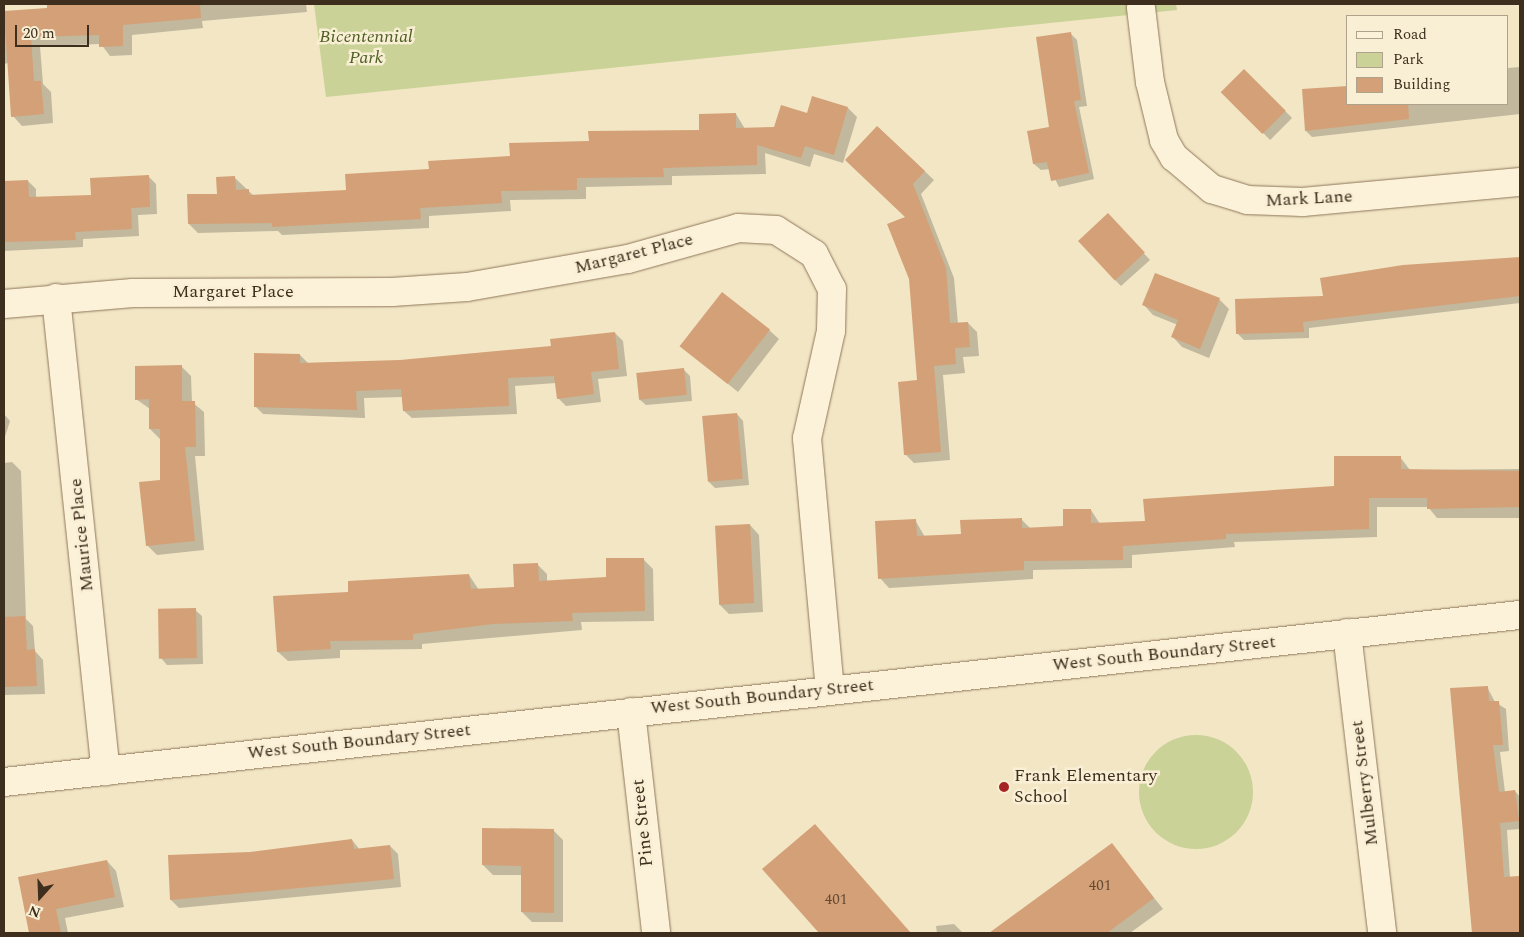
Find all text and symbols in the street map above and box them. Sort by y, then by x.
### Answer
scale bar [18,15,91,47]
legend [1346,15,1509,105]
text: 20 m [23,22,55,45]
text: Road [1393,23,1427,46]
park label: Bicentennial Park [319,27,413,70]
text: Park [1393,48,1424,71]
text: Building [1393,73,1450,96]
street label: Mark Lane [1265,186,1353,212]
street label: Margaret Place [573,229,695,279]
street label: Margaret Place [172,281,294,303]
street label: Maurice Place [65,477,99,593]
street label: West South Boundary Street [1051,632,1277,676]
street label: West South Boundary Street [649,675,875,719]
street label: Mulberry Street [1347,719,1383,847]
street label: West South Boundary Street [246,720,472,764]
place label: Frank Elementary School [1014,766,1157,809]
street label: Pine Street [628,778,658,868]
marker: Frank Elementary School [998,781,1010,793]
north arrow [15,872,65,922]
house number: 401 [1089,877,1111,895]
house number: 401 [825,891,847,909]
text: N [26,900,44,923]

